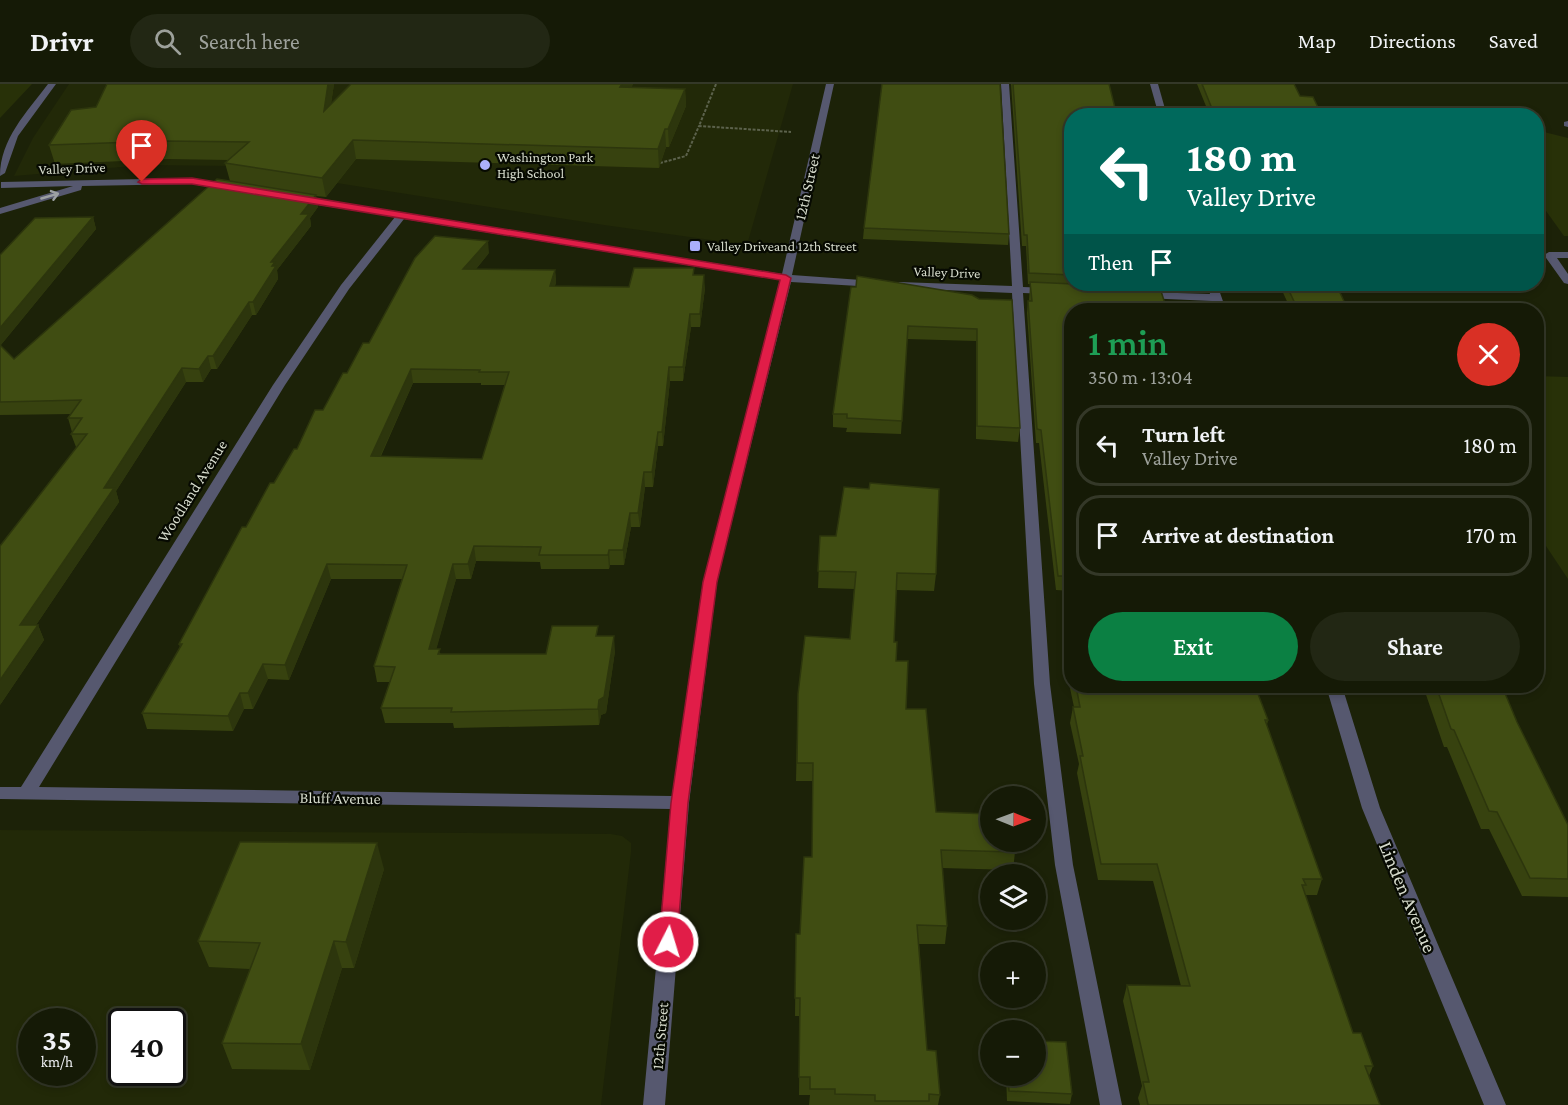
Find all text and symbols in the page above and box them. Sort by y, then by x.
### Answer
search box [130,14,550,68]
icon: search [151,25,184,58]
text: Drivr [30,26,94,57]
text: Search here [199,29,300,54]
text: Map [1298,29,1336,53]
text: Directions [1369,29,1456,53]
text: Saved [1489,29,1538,53]
pin [116,120,167,182]
icon: arrive [125,129,158,162]
icon: left [1088,132,1166,210]
text: 180 m [1187,133,1296,180]
place label: Washington Park High School [497,149,593,181]
street label: 12th Street [791,152,823,222]
marker: Washington Park High School [478,158,492,172]
street label: Valley Drive [38,159,106,177]
text: Valley Drive [1187,182,1316,212]
one-way arrow [40,190,59,201]
place label: Valley Driveand 12th Street [707,238,857,254]
marker: Valley Driveand 12th Street [688,239,702,253]
icon: arrive [1145,246,1178,279]
text: Then [1088,250,1133,275]
street label: Valley Drive [913,263,981,281]
text: 1 min [1088,323,1168,363]
button: close [1457,323,1520,386]
text: 350 m · 13:04 [1088,366,1193,388]
text: Turn left [1142,422,1225,447]
icon: left [1091,429,1124,462]
text: 180 m [1464,433,1517,458]
street label: Woodland Avenue [154,437,230,545]
text: Valley Drive [1142,447,1238,469]
icon: arrive [1091,519,1124,552]
text: Arrive at destination [1142,523,1334,548]
text: 170 m [1466,523,1517,548]
button: Exit [1088,612,1298,681]
button: Share [1310,612,1520,681]
north arrow [980,786,1046,852]
map controls [980,786,1046,1086]
street label: Bluff Avenue [299,789,381,807]
street label: Linden Avenue [1375,838,1441,956]
button: layers [980,864,1046,930]
position arrow [636,910,700,974]
button: + [980,942,1046,1008]
street label: 12th Street [649,1001,671,1070]
speed limit sign: 40 [108,1008,186,1086]
button: − [980,1020,1046,1086]
text: 35 [42,1023,72,1056]
text: km/h [41,1054,73,1070]

